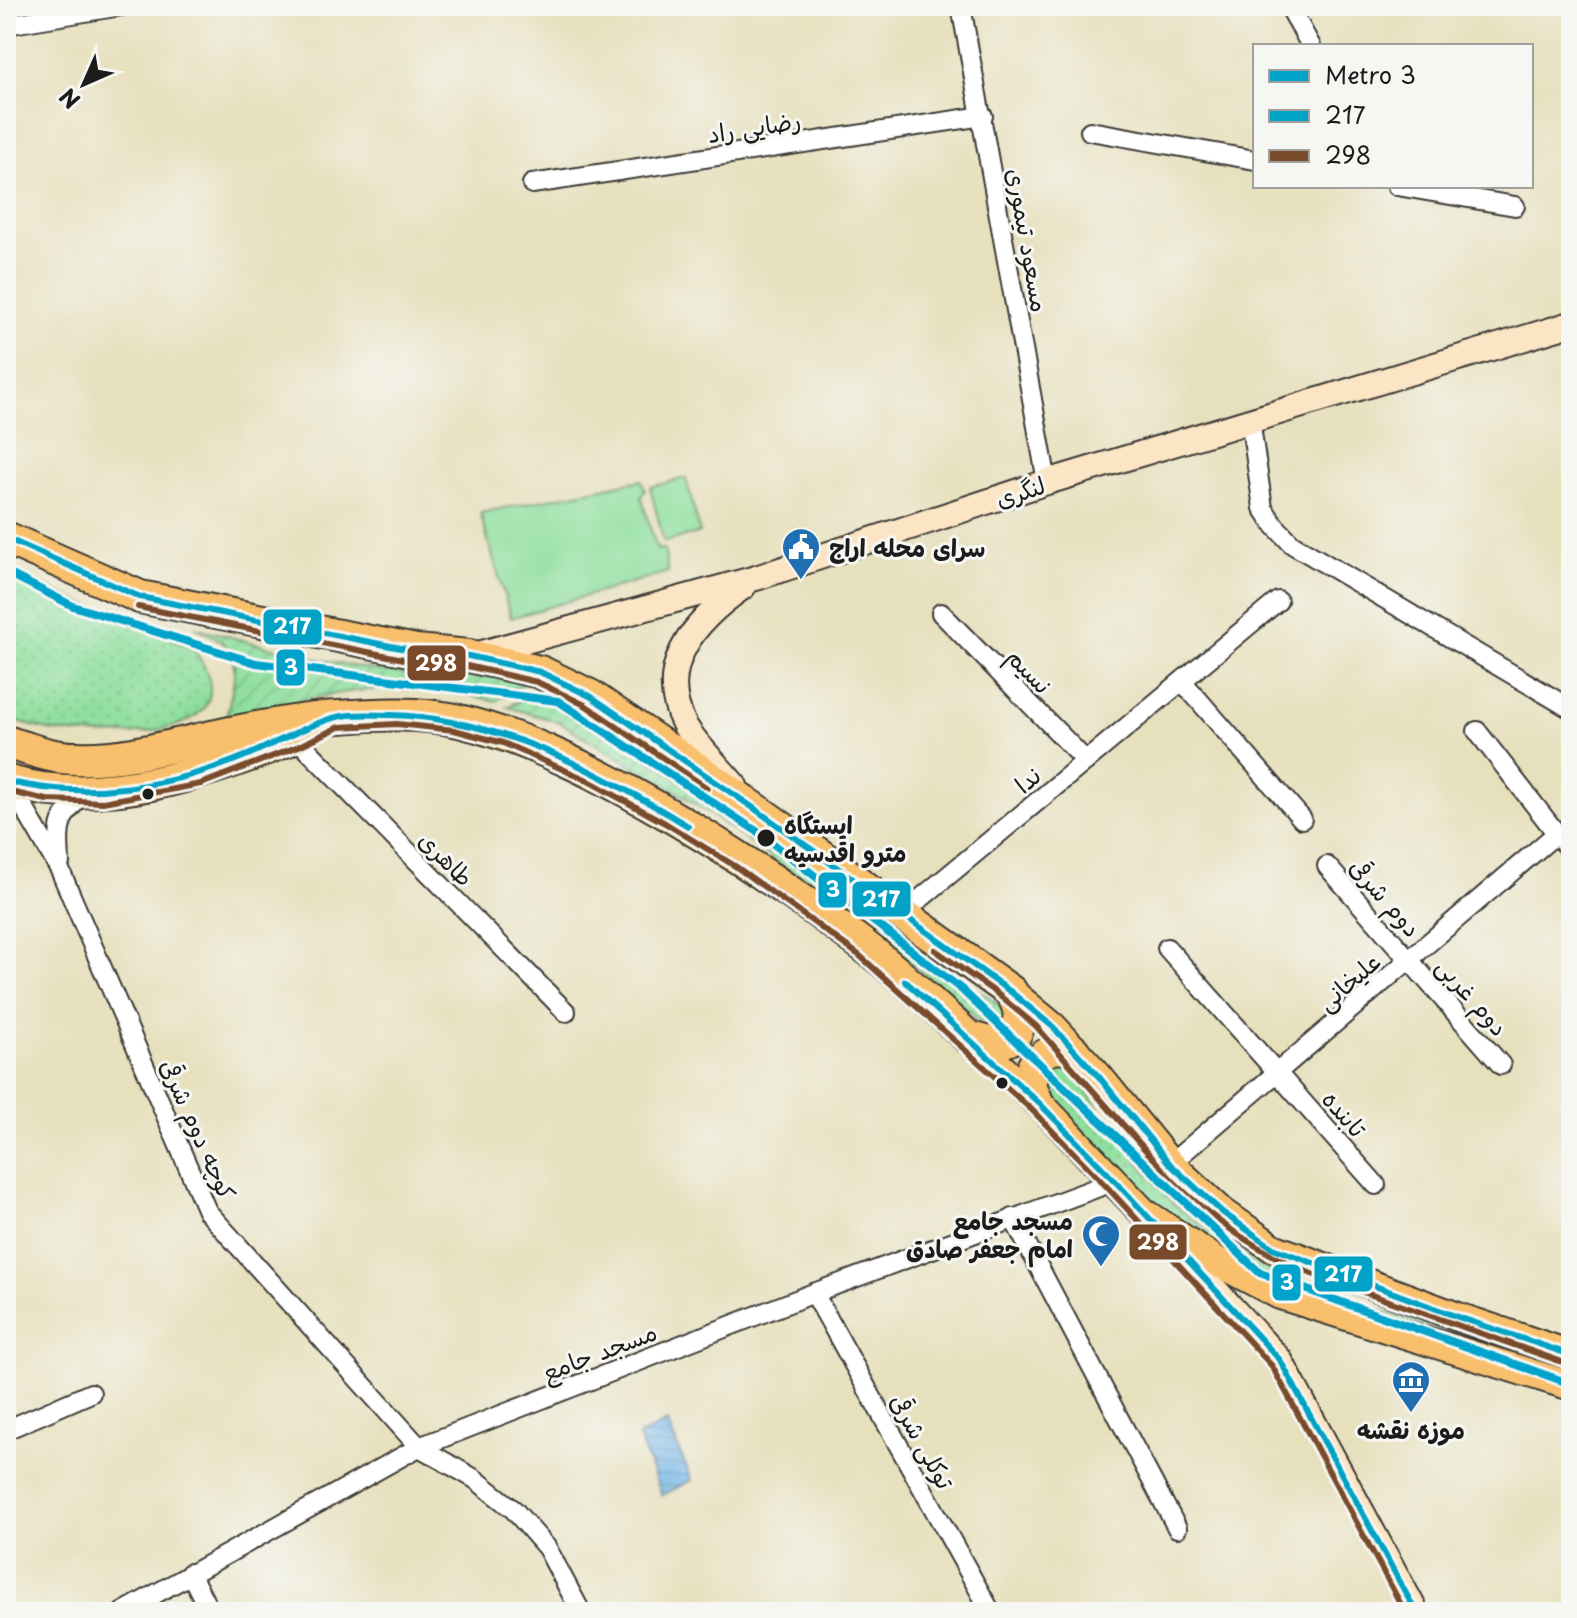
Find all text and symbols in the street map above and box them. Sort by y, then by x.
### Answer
north arrow [44,44,124,124]
legend [1253,44,1533,188]
text: Metro 3 [1325,56,1416,92]
text: N [51,81,87,117]
text: 217 [1325,96,1366,132]
street label: رضایی راد [705,101,803,151]
text: 298 [1325,136,1371,172]
street label: مسعود تیموری [999,165,1059,315]
street label: لنگری [991,466,1049,516]
public building icon: سرای محله اراج [780,526,822,581]
place label: سرای محله اراج [829,529,985,565]
line badge: 217 [262,608,323,646]
text: 217 [273,608,311,641]
street label: نسیم [997,639,1061,703]
line badge: 298 [406,644,467,682]
text: 298 [415,645,457,678]
line badge: 3 [275,648,306,687]
text: 3 [284,649,298,682]
street label: ندا [1006,757,1048,801]
unlabelled marker [140,786,156,802]
place label: ایستگاه مترو اقدسیه [784,806,906,870]
street label: طاهری [411,822,483,894]
marker: ایستگاه مترو اقدسیه [755,827,777,849]
street label: دوم شرقی [1339,850,1430,946]
line badge: 3 [817,871,848,909]
text: 3 [826,871,840,904]
line badge: 217 [851,880,912,918]
text: 217 [862,881,900,914]
street label: علیخانی [1308,943,1388,1019]
street label: دوم غربی [1426,949,1517,1045]
street label: کوچه دوم شرقی [149,1053,246,1206]
unlabelled marker [994,1075,1010,1091]
street label: تابنده [1314,1082,1376,1145]
place label: مسجد جامع امام جعفر صادق [906,1202,1073,1268]
mosque icon: مسجد جامع امام جعفر صادق [1080,1213,1122,1268]
line badge: 298 [1128,1223,1188,1261]
text: 298 [1137,1224,1179,1257]
line badge: 217 [1313,1255,1374,1293]
text: 217 [1324,1256,1362,1289]
line badge: 3 [1271,1263,1302,1302]
text: 3 [1280,1264,1294,1297]
street label: مسجد جامع [536,1313,662,1390]
museum icon: موزه نقشه [1390,1359,1432,1414]
street label: توکلی شرقی [882,1387,964,1496]
place label: موزه نقشه [1357,1411,1465,1447]

